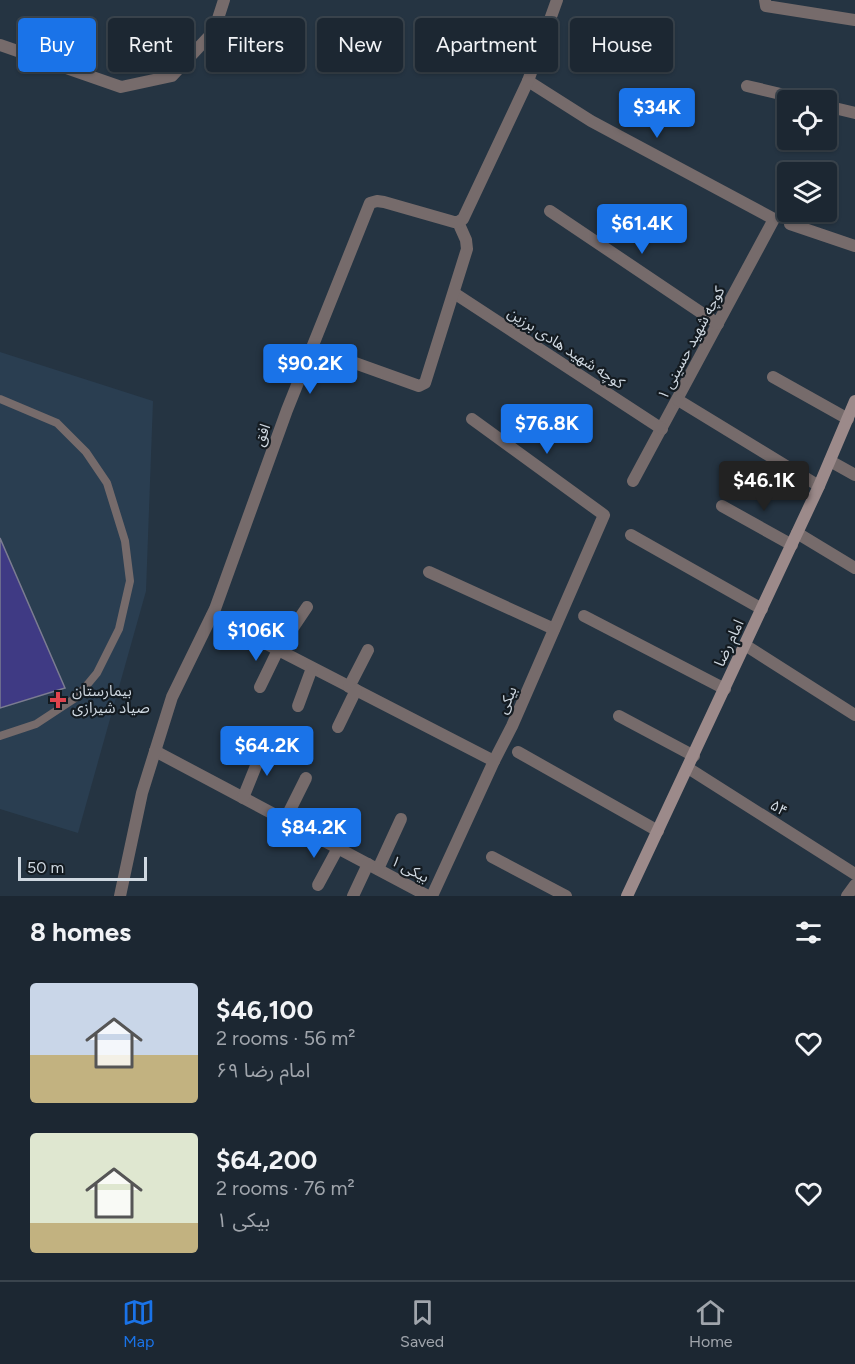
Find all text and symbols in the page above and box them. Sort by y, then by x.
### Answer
chip: Buy [18,18,96,72]
chip: Rent [108,18,194,72]
chip: Filters [206,18,305,72]
chip: New [317,18,403,72]
chip: Apartment [415,18,558,72]
chip: House [570,18,673,72]
pin: $34K [621,88,693,139]
map controls [777,90,837,222]
button: locate [777,90,837,150]
text: $34K [633,95,681,119]
button: layers [777,162,837,222]
pin: $61.4K [593,204,691,255]
text: $61.4K [611,211,673,235]
street label: کوچه شهید حسینی ۱ [654,283,730,403]
street label: کوچه شهید هادی برزین [504,304,628,394]
pin: $90.2K [261,344,359,395]
text: $90.2K [277,351,343,375]
pin: $76.8K [498,404,596,455]
text: $76.8K [515,411,579,435]
street label: افق [250,421,275,449]
pin: $46.1K [715,461,813,512]
text: $46.1K [733,468,795,492]
pin: $106K [214,611,298,662]
street label: امام رضا [710,617,749,670]
text: $106K [227,618,285,642]
place label: بیمارستان صیاد شیرازی [72,682,150,717]
street label: بیکی [493,683,521,717]
marker: بیمارستان صیاد شیرازی [49,691,67,709]
pin: $64.2K [218,726,316,777]
text: $64.2K [234,733,300,757]
street label: ۵۴ [767,796,791,820]
pin: $84.2K [265,808,363,859]
text: $84.2K [281,815,347,839]
street label: ۱ بیکی [388,852,432,886]
scale bar [18,854,147,882]
text: 50 m [27,858,64,877]
text: 8 homes [30,916,131,948]
icon: filters [792,916,825,949]
text: $46,100 [216,994,313,1026]
icon: home [78,1007,150,1079]
text: 2 rooms · 56 m² [216,1026,355,1050]
icon: heart [792,1027,825,1060]
text: امام رضا ۶۹ [216,1058,310,1082]
text: $64,200 [216,1144,317,1176]
icon: home [78,1157,150,1229]
text: 2 rooms · 76 m² [216,1176,355,1200]
icon: heart [792,1177,825,1210]
text: ۱ بیکی [216,1208,270,1232]
tab: Map [122,1296,155,1351]
tab: Saved [400,1296,444,1351]
tab: Home [689,1296,733,1351]

